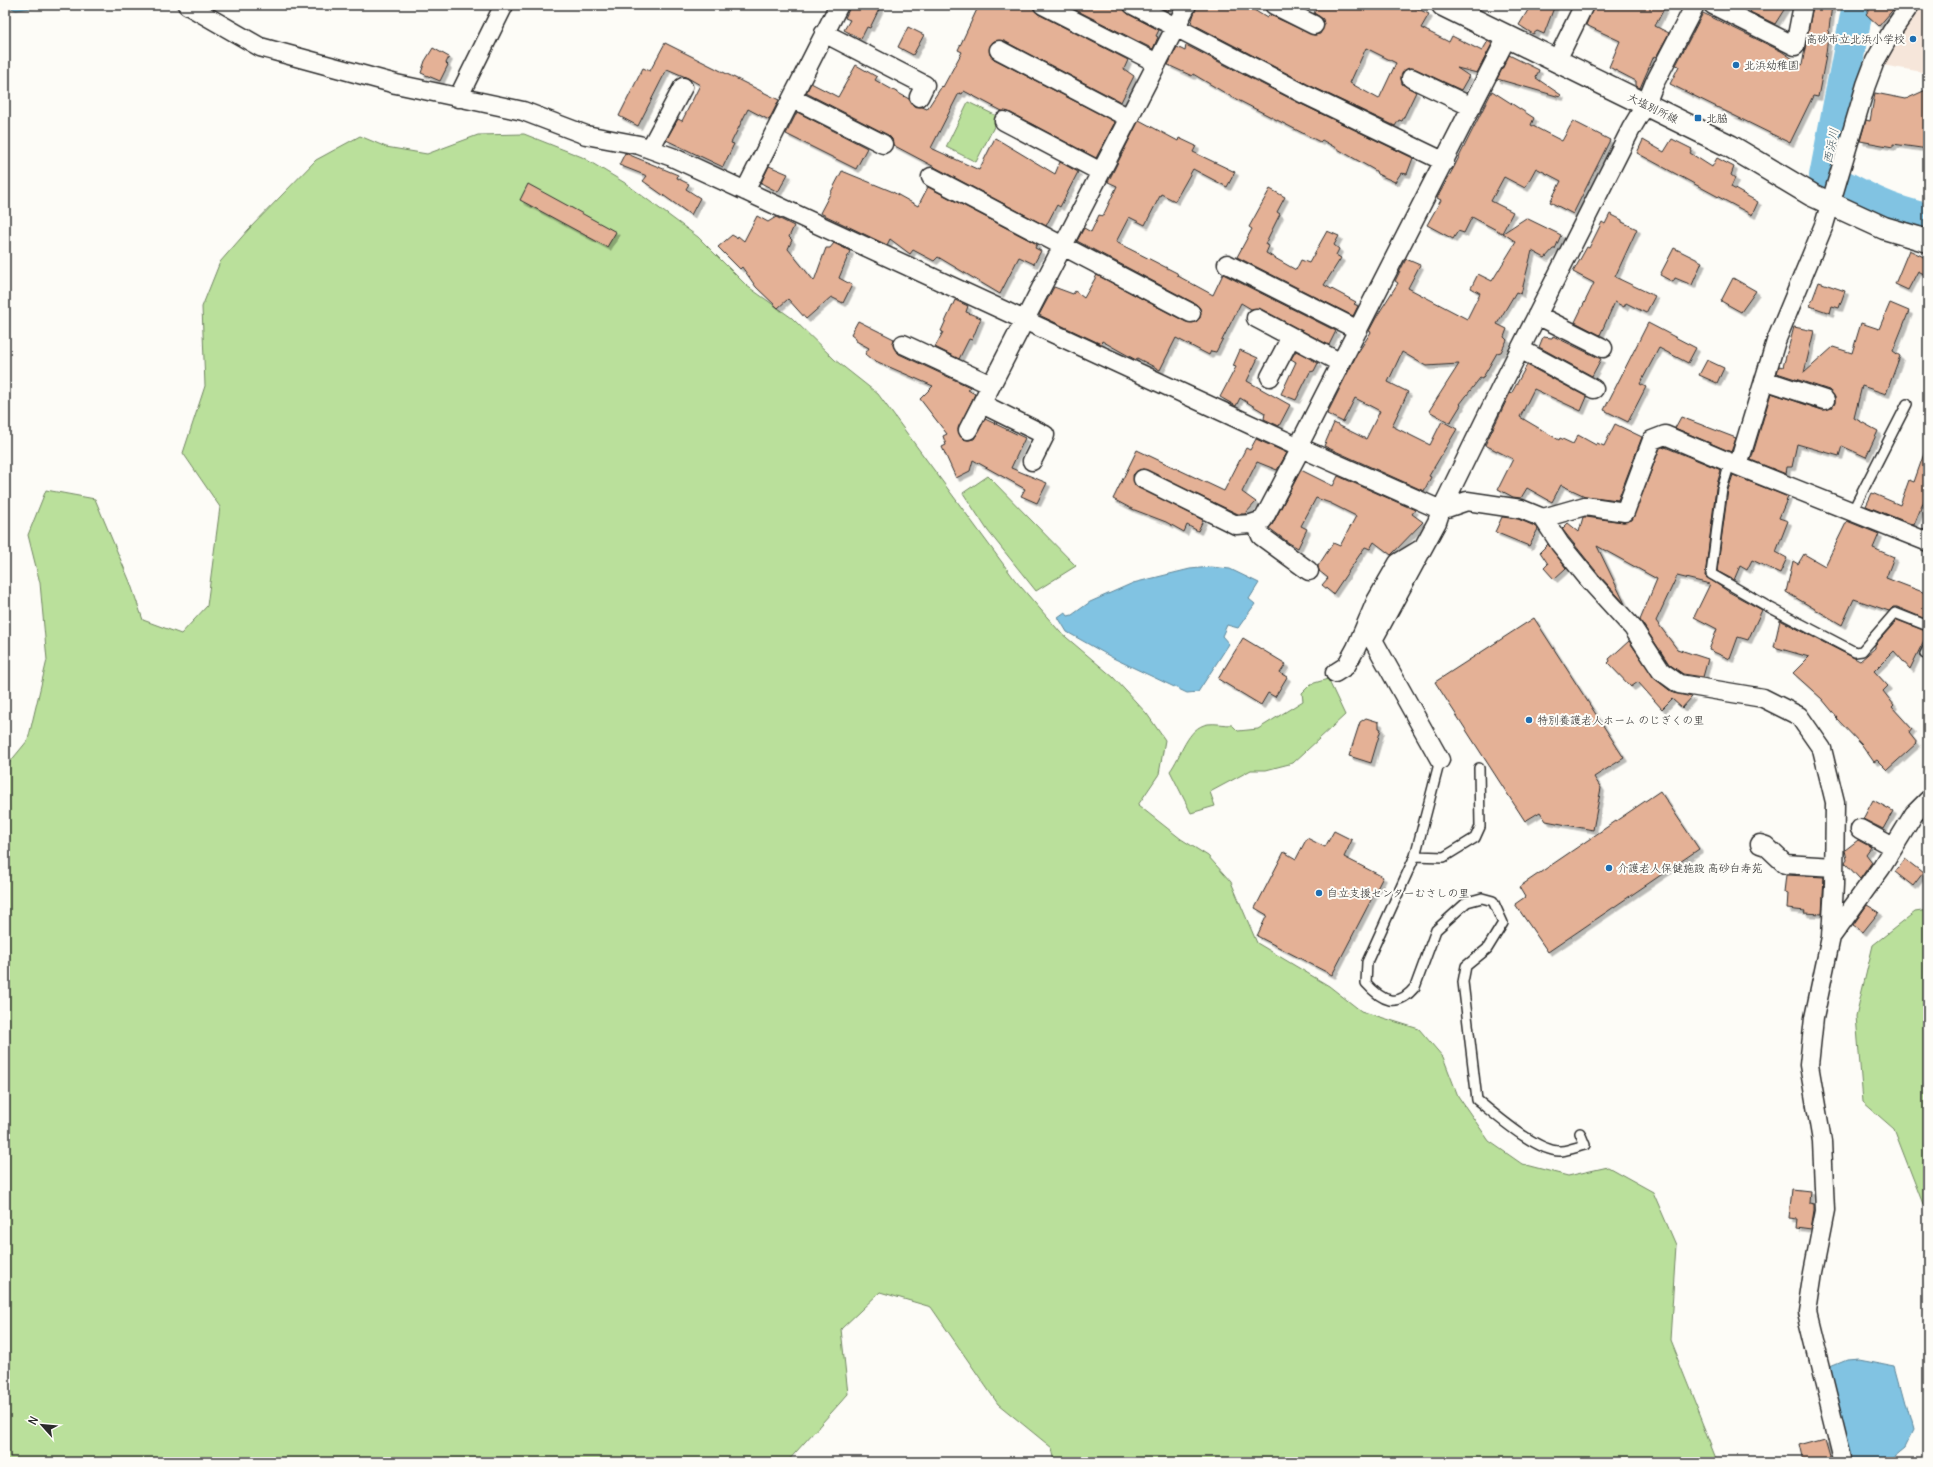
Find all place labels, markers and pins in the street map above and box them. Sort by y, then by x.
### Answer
place label: 高砂市立北浜小学校 [1806,32,1905,46]
marker: 高砂市立北浜小学校 [1908,34,1918,44]
place label: 北浜幼稚園 [1744,58,1799,72]
marker: 北浜幼稚園 [1731,60,1741,70]
place label: 北脇 [1706,111,1728,125]
marker: 北脇 [1693,113,1703,123]
place label: 特別養護老人ホーム のじぎくの里 [1537,713,1704,727]
marker: 特別養護老人ホーム のじぎくの里 [1524,715,1534,725]
place label: 介護老人保健施設 高砂白寿苑 [1617,861,1763,875]
marker: 介護老人保健施設 高砂白寿苑 [1604,863,1614,873]
place label: 自立支援センターむさしの里 [1327,886,1470,900]
marker: 自立支援センターむさしの里 [1314,888,1324,898]

